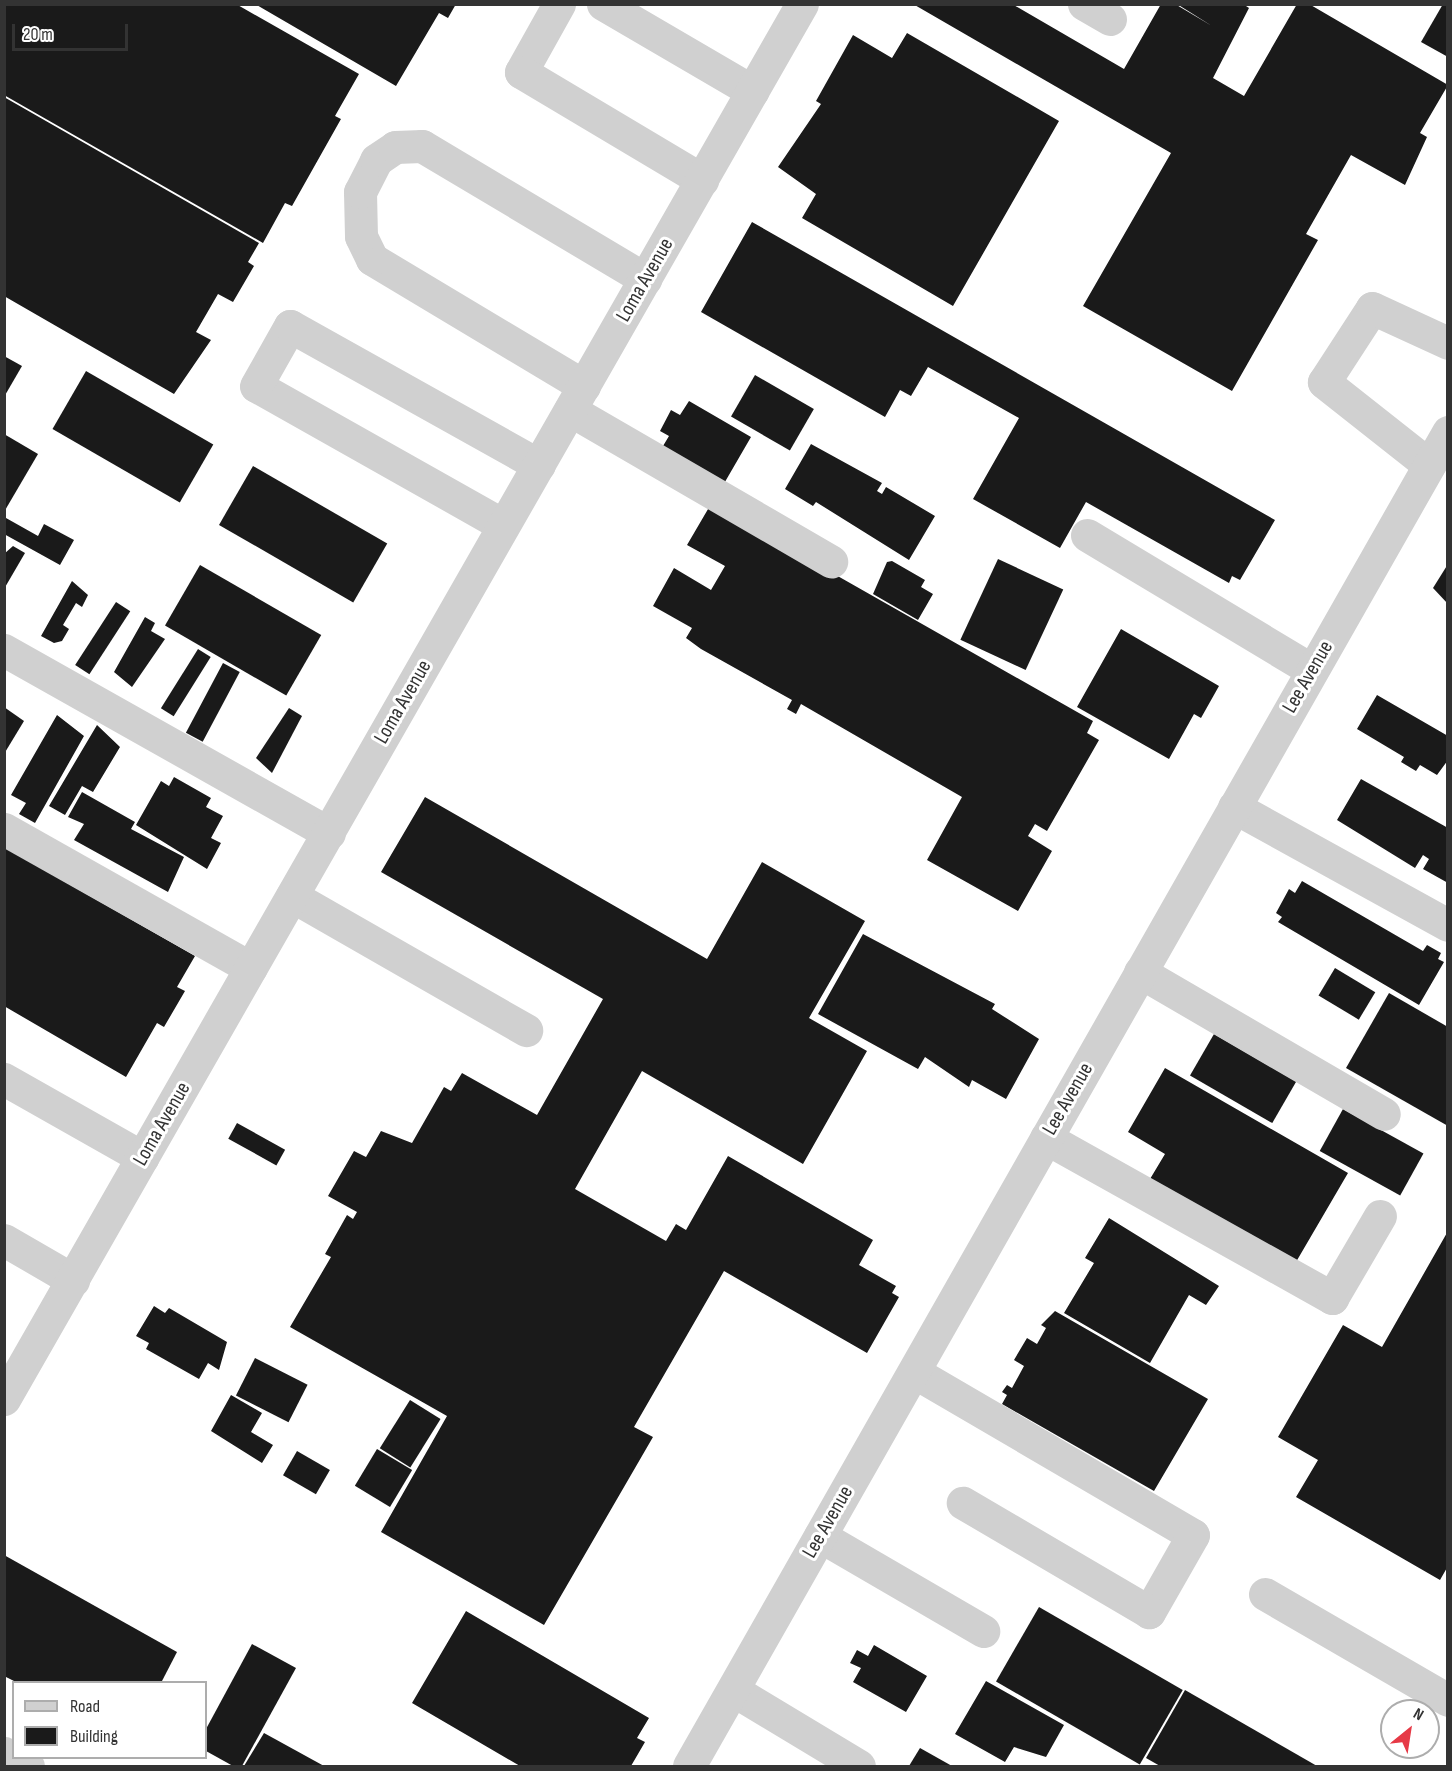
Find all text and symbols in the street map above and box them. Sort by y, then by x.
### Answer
scale bar [15,12,130,50]
text: 20 m [23,24,53,45]
street label: Loma Avenue [611,234,679,326]
street label: Lee Avenue [1277,636,1339,718]
street label: Loma Avenue [369,656,437,748]
street label: Lee Avenue [1037,1058,1099,1140]
street label: Loma Avenue [128,1078,196,1170]
street label: Lee Avenue [797,1481,859,1563]
legend [12,1681,207,1759]
text: Road [70,1696,100,1717]
north arrow [1380,1699,1440,1759]
text: N [1410,1704,1427,1725]
text: Building [70,1726,118,1747]

